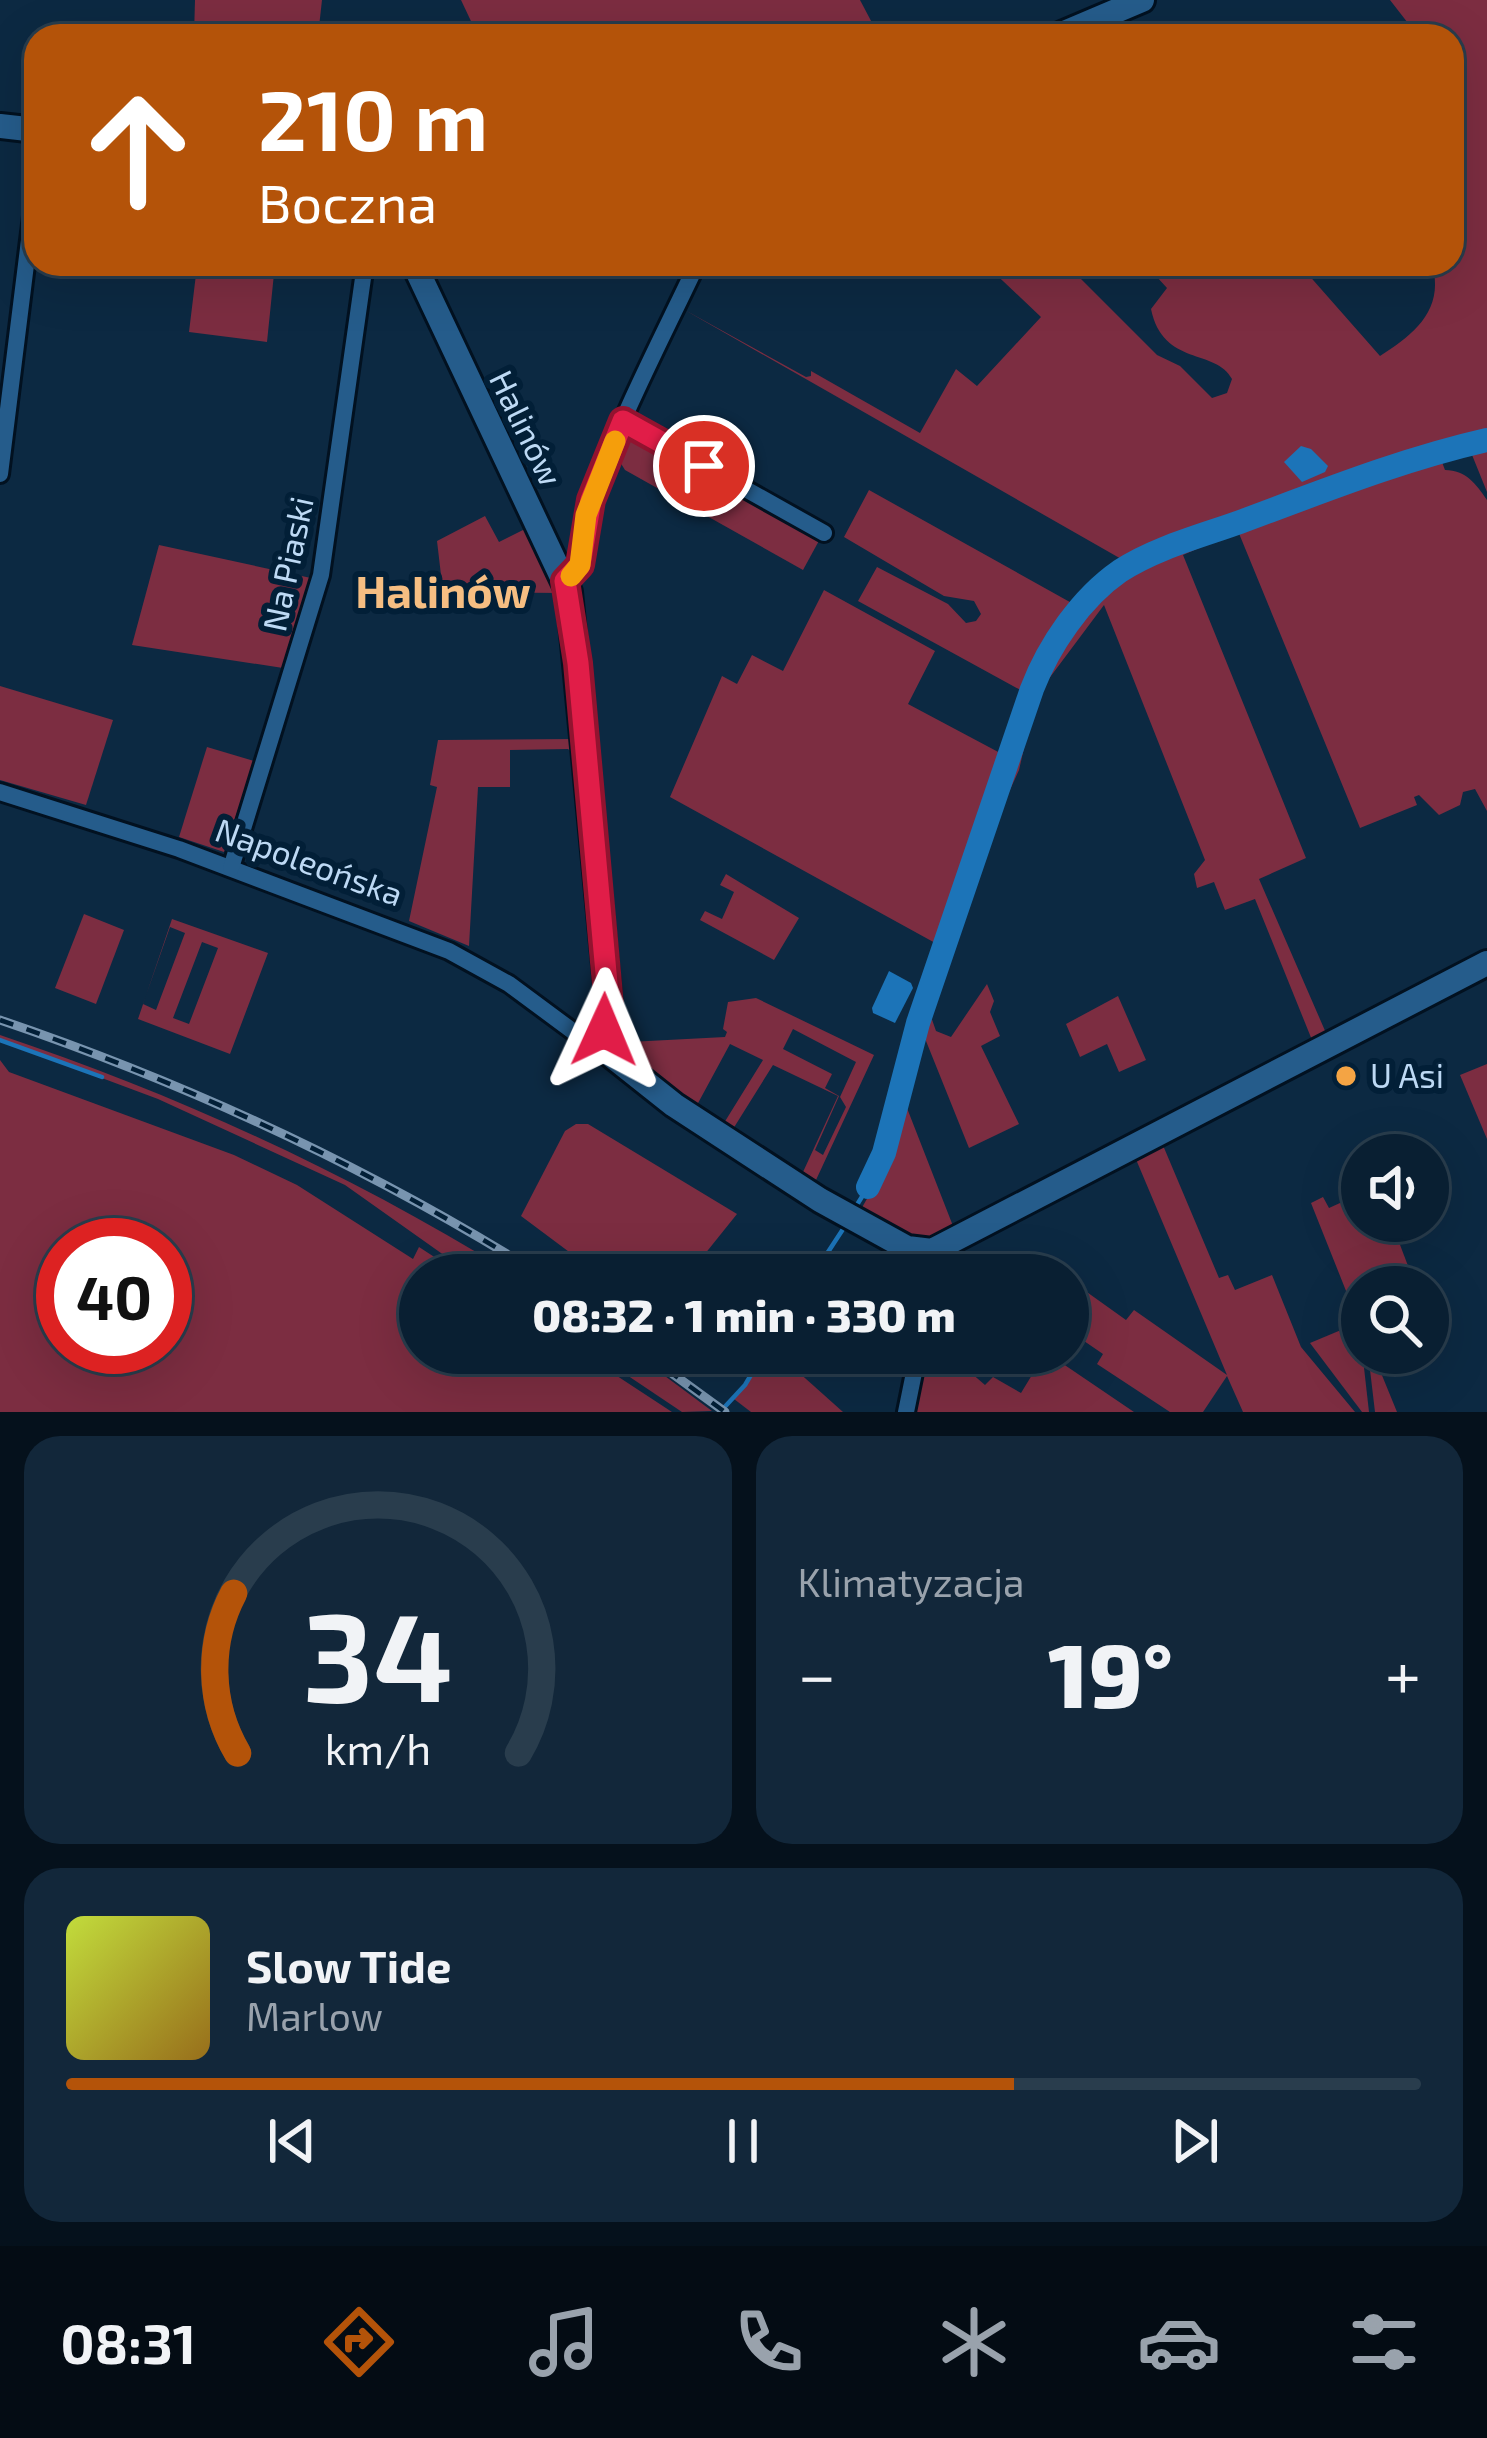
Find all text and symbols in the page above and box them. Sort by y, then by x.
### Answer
text: 210 m [258,67,488,168]
icon: ahead [60,72,216,228]
text: Boczna [258,169,437,234]
street label: Halinów [482,363,572,492]
pin [653,415,755,517]
icon: arrive [671,433,737,499]
street label: Na Piaski [253,493,321,635]
district label: Halinów [355,563,531,617]
street label: Napoleońska [210,809,408,913]
position arrow [541,967,667,1093]
place label: U Asi [1370,1055,1444,1095]
marker: U Asi [1333,1063,1359,1089]
map controls [1341,1134,1449,1374]
button: sound [1341,1134,1449,1242]
speed limit sign: 40 [36,1218,192,1374]
button: search [1341,1266,1449,1374]
text: 08:32 · 1 min · 330 m [532,1287,956,1341]
text: Klimatyzacja [798,1558,1024,1605]
text: 34 [303,1577,453,1727]
text: 19° [1048,1618,1173,1726]
text: − [798,1633,836,1712]
text: + [1385,1633,1421,1712]
text: km/h [324,1722,431,1774]
text: Slow Tide [246,1938,451,1992]
text: Marlow [246,1992,383,2039]
icon: previous [259,2108,325,2174]
icon: pause [710,2108,776,2174]
icon: next [1162,2108,1228,2174]
icon: directions [317,2300,401,2384]
icon: music [522,2300,606,2384]
icon: phone [727,2300,811,2384]
icon: climate [932,2300,1016,2384]
icon: car [1137,2300,1221,2384]
icon: filters [1342,2300,1426,2384]
text: 08:31 [61,2310,196,2375]

